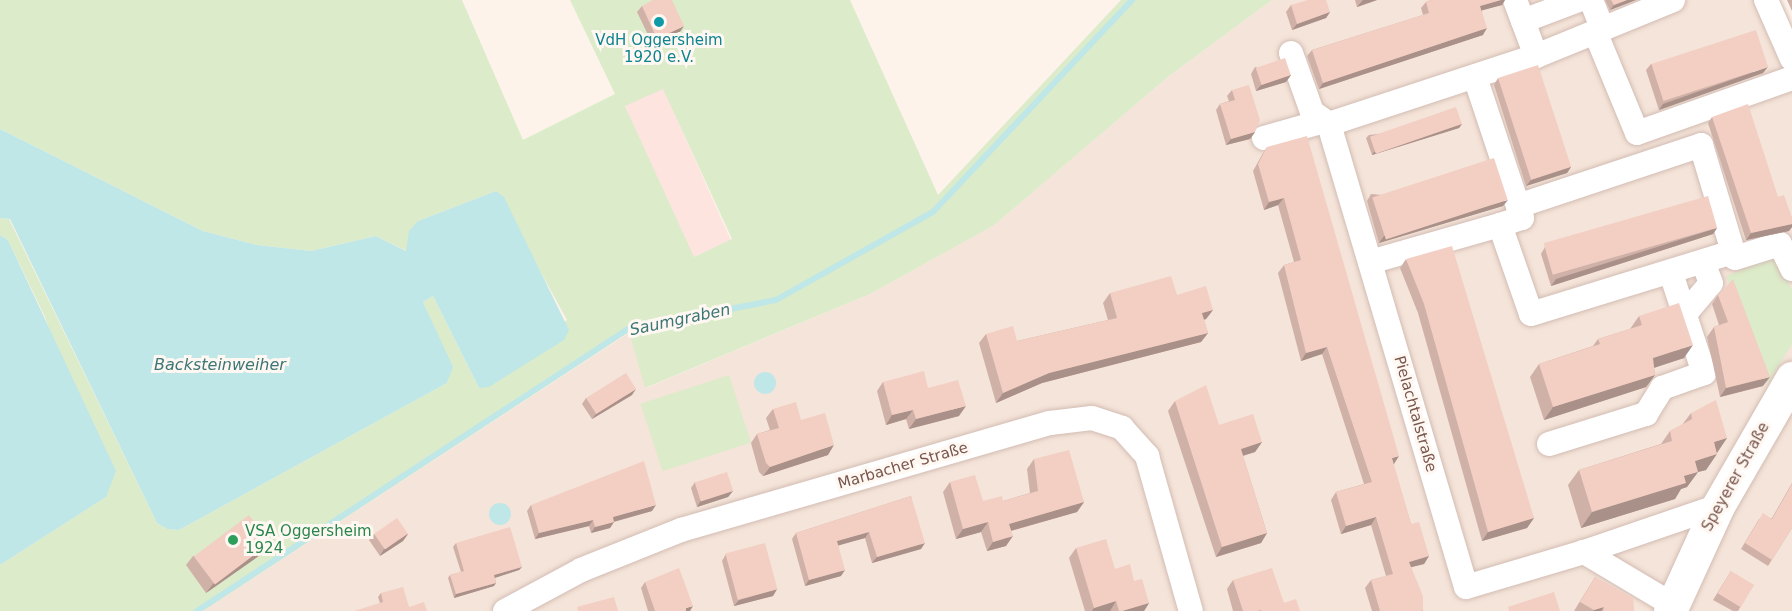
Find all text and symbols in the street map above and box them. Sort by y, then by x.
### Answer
marker: VdH Oggersheim 1920 e.V. [652,15,666,29]
place label: VdH Oggersheim 1920 e.V. [595,31,723,66]
water label: Saumgraben [628,300,732,340]
street label: Pielachtalstraße [1390,354,1440,474]
water label: Backsteinweiher [154,355,286,375]
street label: Speyerer Straße [1699,419,1773,535]
street label: Marbacher Straße [836,439,970,493]
place label: VSA Oggersheim 1924 [245,522,372,557]
marker: VSA Oggersheim 1924 [226,533,240,547]

